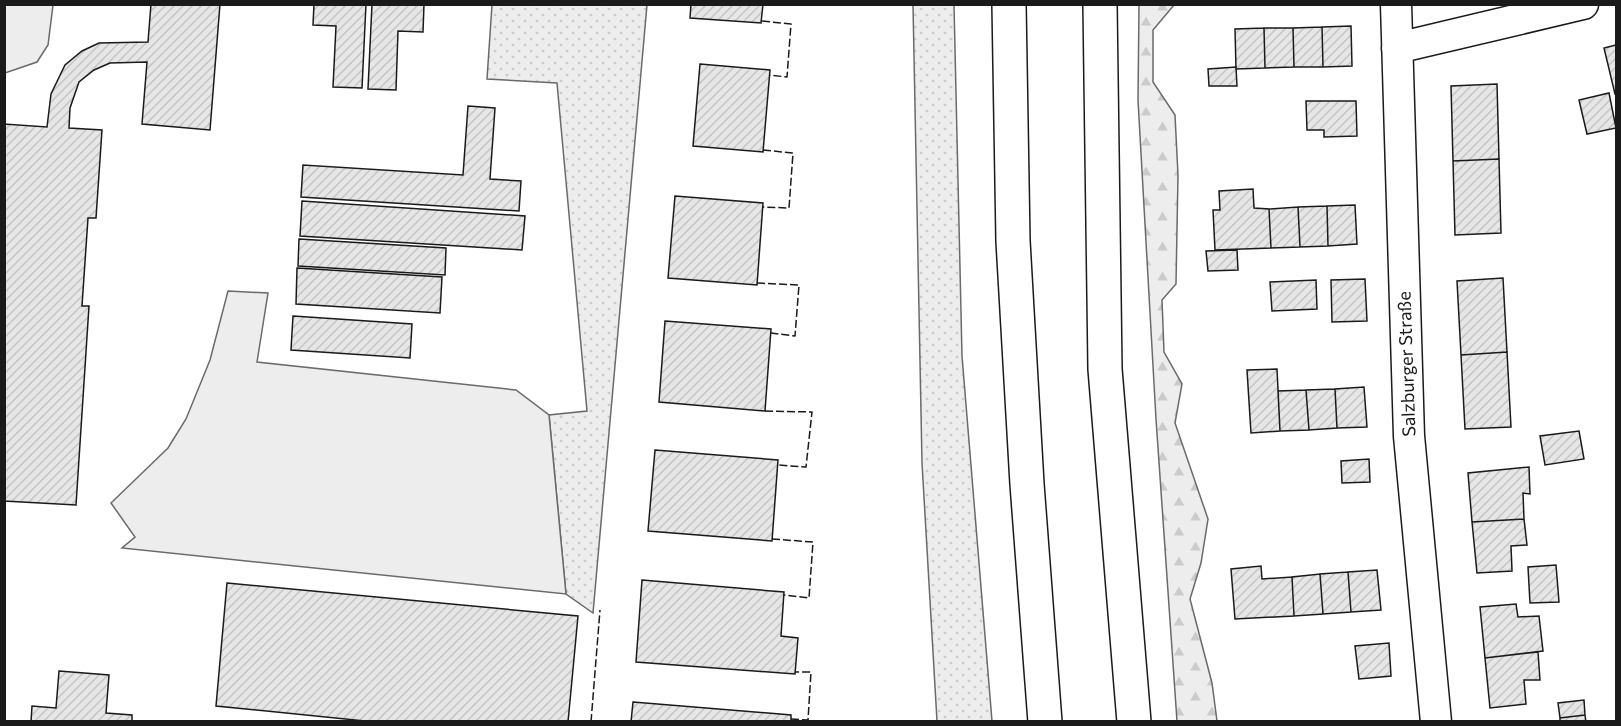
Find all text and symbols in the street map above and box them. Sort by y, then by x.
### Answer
street label: Salzburger Straße [1392,291,1420,437]

